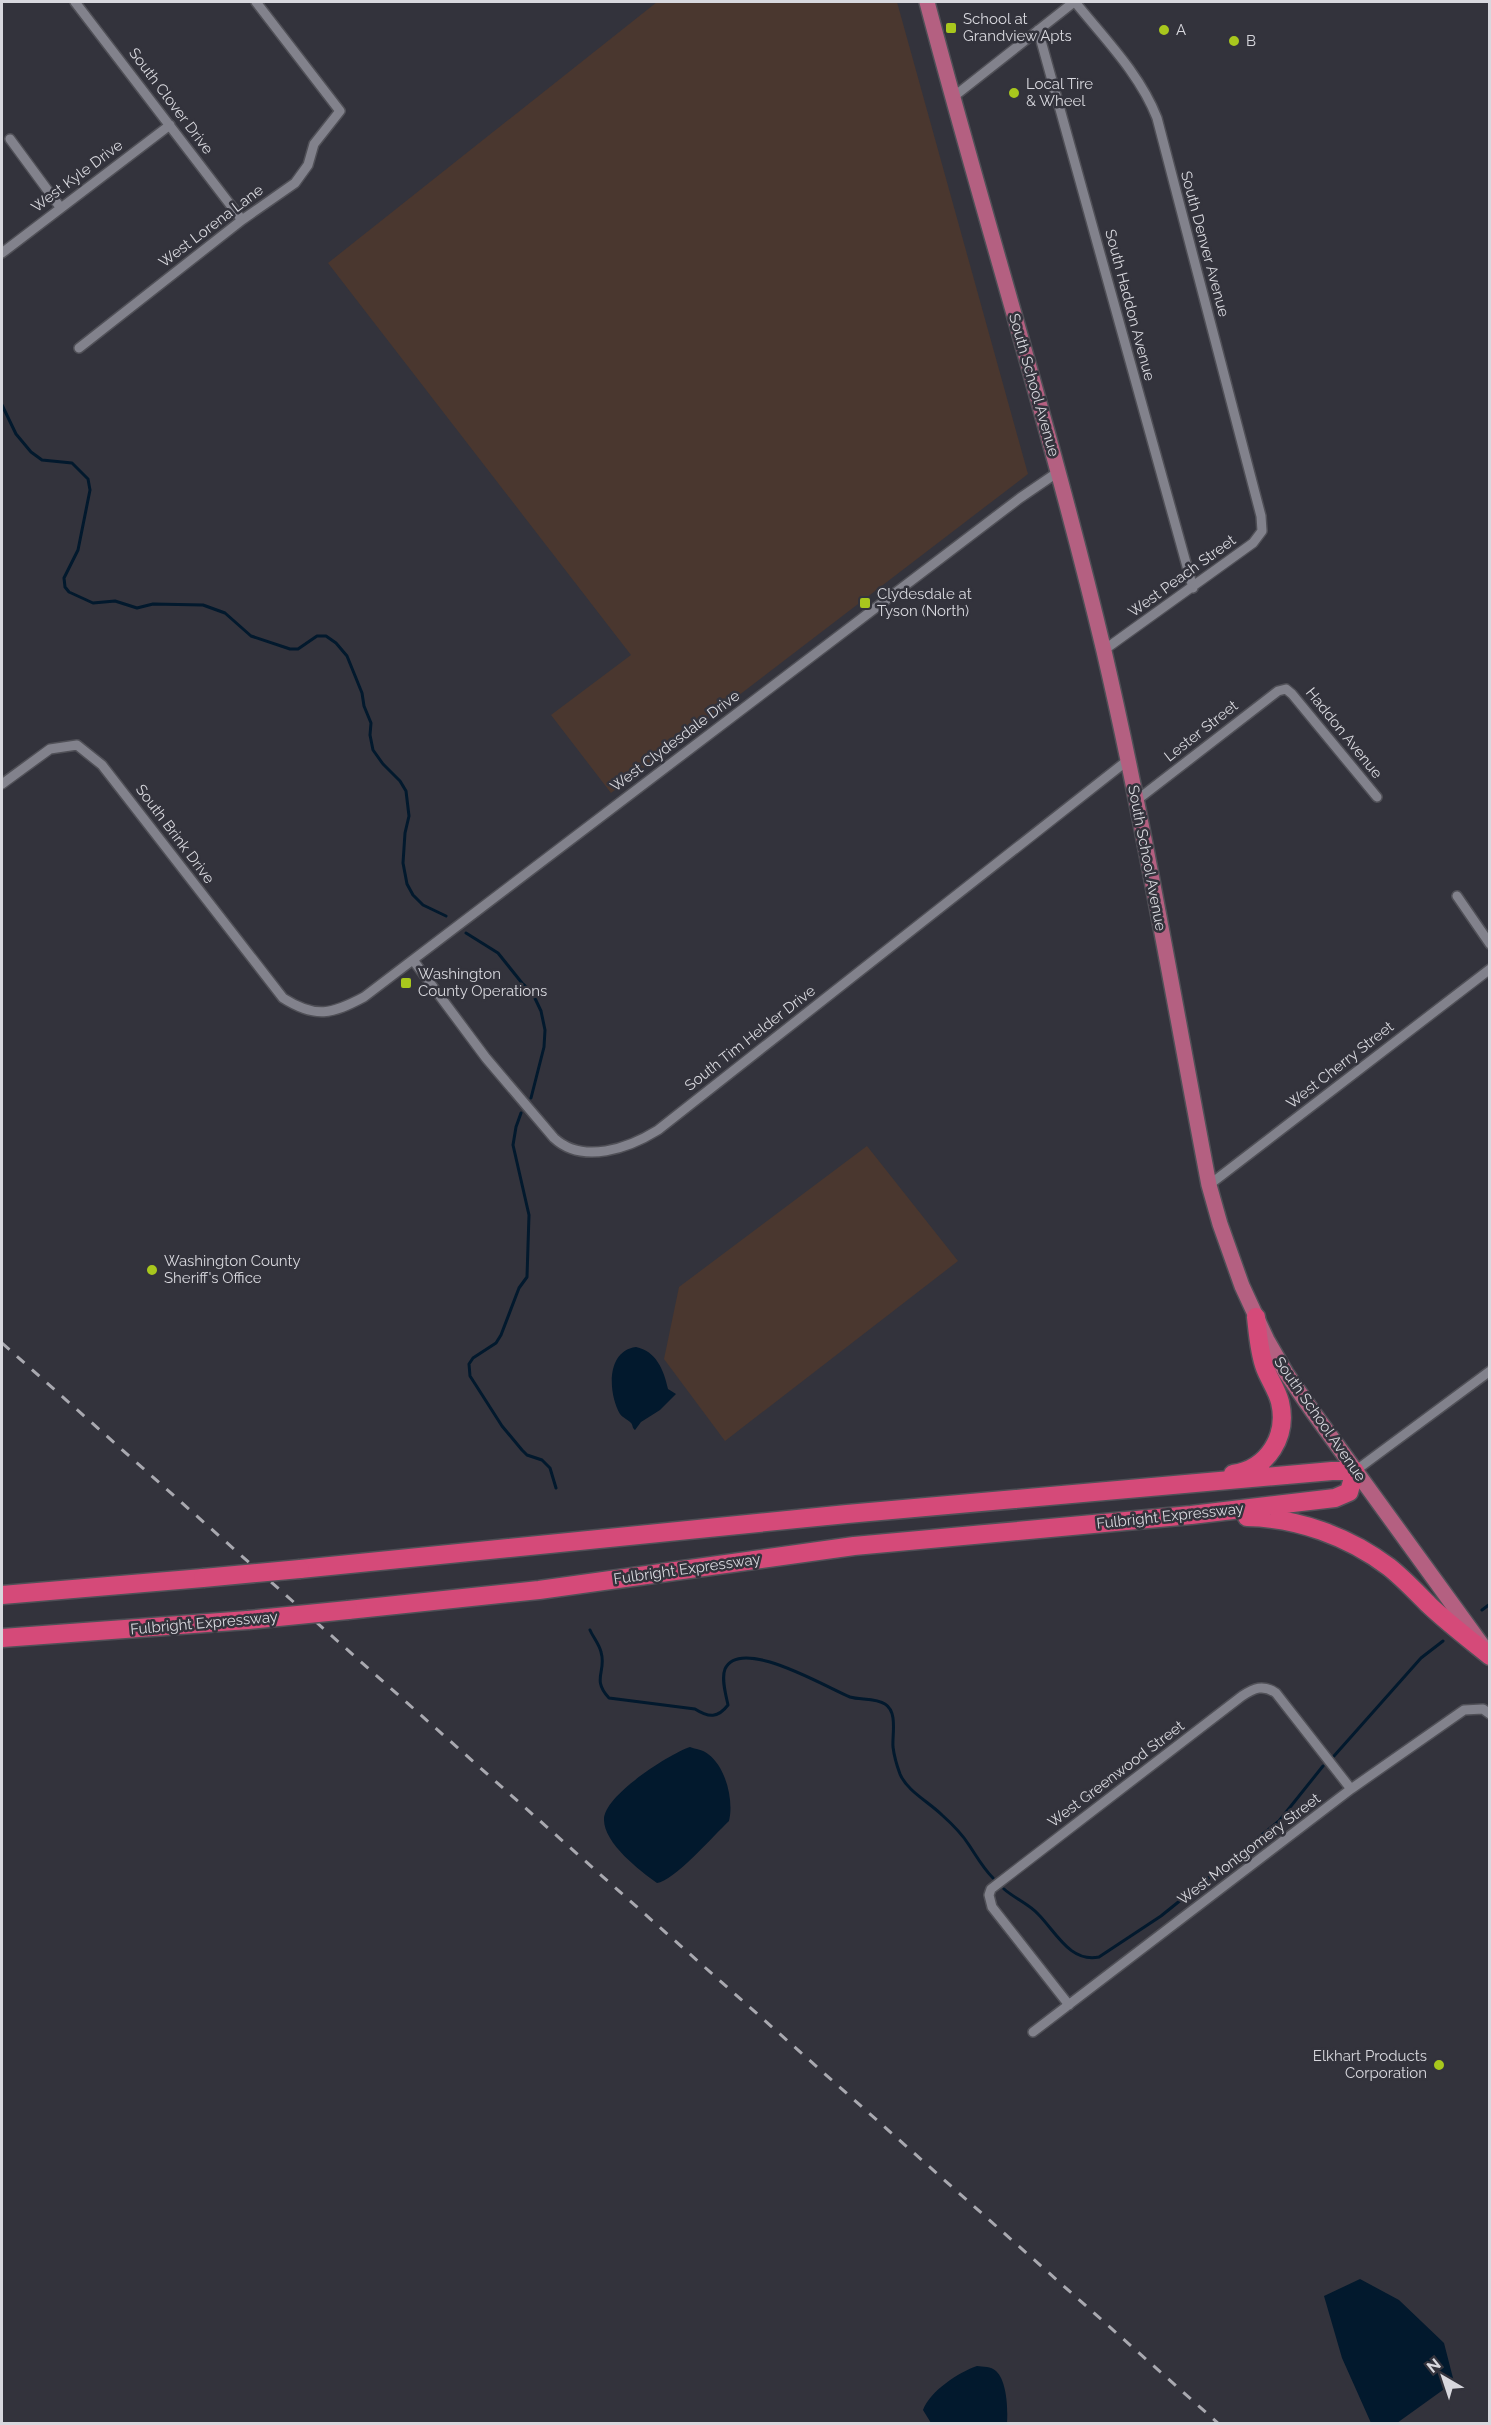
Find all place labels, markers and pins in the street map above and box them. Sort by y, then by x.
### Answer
place label: School at Grandview Apts [963,10,1072,45]
marker: School at Grandview Apts [944,21,958,35]
place label: A [1176,21,1186,39]
marker: A [1157,23,1171,37]
place label: B [1246,32,1256,50]
marker: B [1227,34,1241,48]
place label: Local Tire & Wheel [1026,75,1093,110]
marker: Local Tire & Wheel [1007,86,1021,100]
place label: Clydesdale at Tyson (North) [877,585,972,620]
marker: Clydesdale at Tyson (North) [858,596,872,610]
place label: Washington County Operations [418,965,547,1000]
marker: Washington County Operations [399,976,413,990]
place label: Washington County Sheriff's Office [164,1252,301,1287]
marker: Washington County Sheriff's Office [145,1263,159,1277]
place label: Elkhart Products Corporation [1313,2047,1427,2082]
marker: Elkhart Products Corporation [1432,2058,1446,2072]

